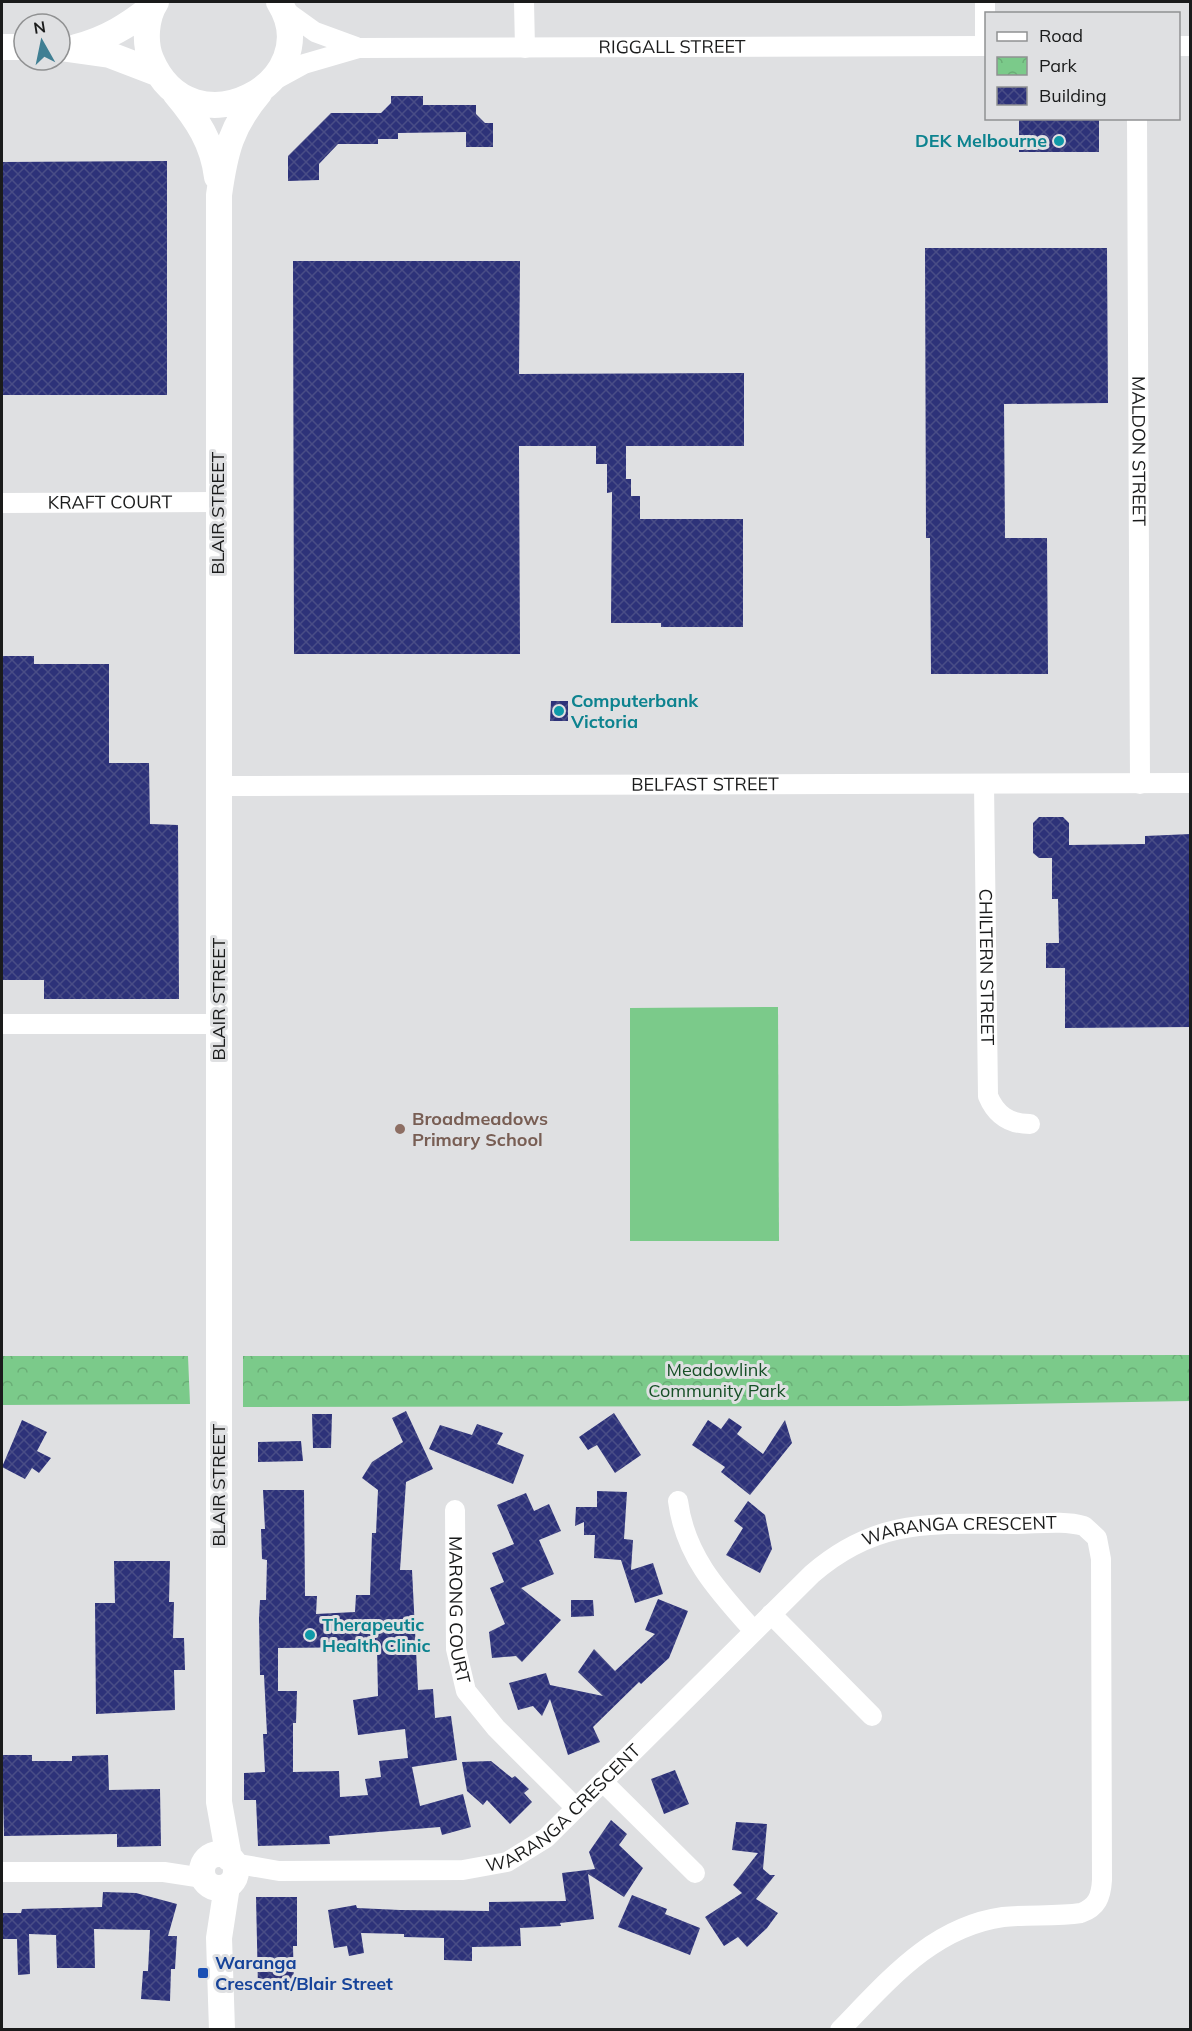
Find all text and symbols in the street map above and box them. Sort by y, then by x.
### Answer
north arrow [12,12,72,72]
legend [985,12,1180,120]
text: N [32,16,47,38]
text: Road [1039,24,1083,47]
street label: RIGGALL STREET [599,35,746,58]
text: Park [1039,54,1078,77]
text: Building [1039,84,1107,107]
place label: DEK Melbourne [915,129,1047,152]
marker: DEK Melbourne [1052,134,1066,148]
street label: MALDON STREET [1127,376,1151,526]
street label: BLAIR STREET [206,451,229,574]
street label: KRAFT COURT [48,490,172,514]
place label: Computerbank Victoria [570,689,699,733]
marker: Computerbank Victoria [552,704,566,718]
street label: BELFAST STREET [631,772,779,796]
street label: CHILTERN STREET [974,889,999,1046]
street label: BLAIR STREET [207,937,230,1060]
place label: Broadmeadows Primary School [412,1107,548,1151]
marker: Broadmeadows Primary School [393,1122,407,1136]
park label: Meadowlink Community Park [648,1358,786,1402]
street label: BLAIR STREET [207,1423,230,1546]
street label: WARANGA CRESCENT [859,1511,1057,1551]
street label: MARONG COURT [444,1536,476,1686]
place label: Therapeutic Health Clinic [322,1613,431,1657]
marker: Therapeutic Health Clinic [303,1628,317,1642]
street label: WARANGA CRESCENT [484,1739,645,1877]
place label: Waranga Crescent/Blair Street [215,1951,393,1995]
marker: Waranga Crescent/Blair Street [196,1966,210,1980]

